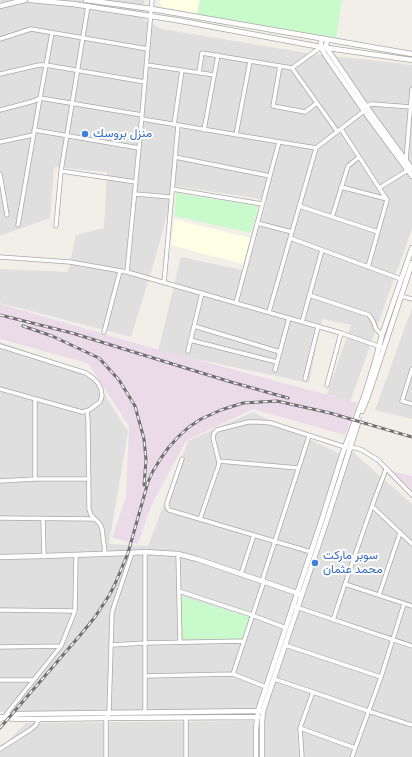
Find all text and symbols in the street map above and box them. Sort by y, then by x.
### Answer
place label: منزل بروسك [93,127,152,141]
marker: منزل بروسك [80,129,90,139]
place label: سوبر ماركت محمد عثمان [323,549,383,577]
marker: سوبر ماركت محمد عثمان [310,558,320,568]

